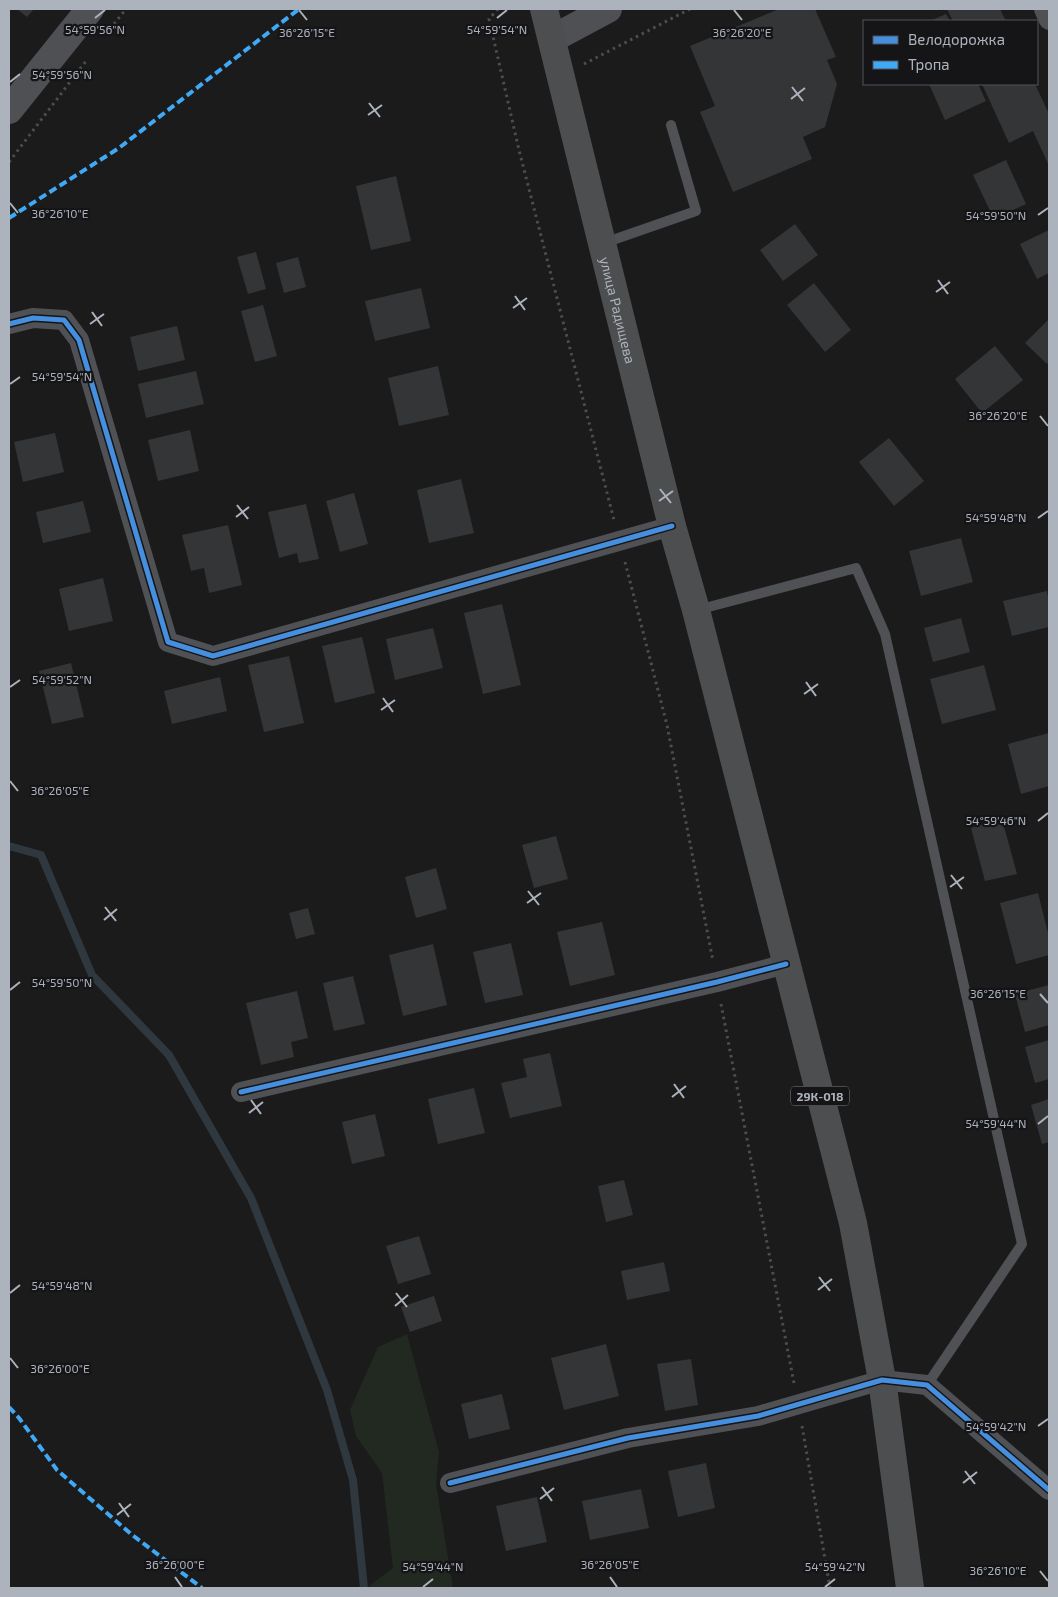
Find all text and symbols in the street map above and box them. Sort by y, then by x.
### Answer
legend [863,20,1038,85]
text: 54°59'56"N [65,22,125,36]
text: 54°59'54"N [467,22,527,36]
text: 36°26'15"E [279,25,335,39]
text: 36°26'20"E [713,25,772,39]
text: Велодорожка [908,30,1005,48]
text: Тропа [908,55,950,73]
text: 54°59'56"N [32,67,92,81]
text: 36°26'10"E [32,206,89,220]
text: 54°59'50"N [966,208,1026,222]
street label: улица Радищева [597,255,640,365]
text: 54°59'54"N [32,369,92,383]
text: 36°26'20"E [969,408,1028,422]
text: 54°59'48"N [965,510,1027,524]
text: 54°59'52"N [32,672,92,686]
text: 36°26'05"E [31,783,90,797]
text: 54°59'46"N [966,813,1026,827]
text: 54°59'50"N [32,975,92,989]
text: 36°26'15"E [970,986,1026,1000]
road number: 29К-018 [791,1086,849,1106]
text: 54°59'44"N [965,1116,1027,1130]
text: 54°59'48"N [31,1278,93,1292]
text: 36°26'00"E [30,1361,90,1375]
text: 54°59'42"N [966,1419,1026,1433]
text: 36°26'00"E [145,1557,205,1571]
text: 36°26'05"E [581,1557,640,1571]
text: 54°59'44"N [402,1559,464,1573]
text: 54°59'42"N [805,1559,865,1573]
text: 36°26'10"E [970,1563,1027,1577]

